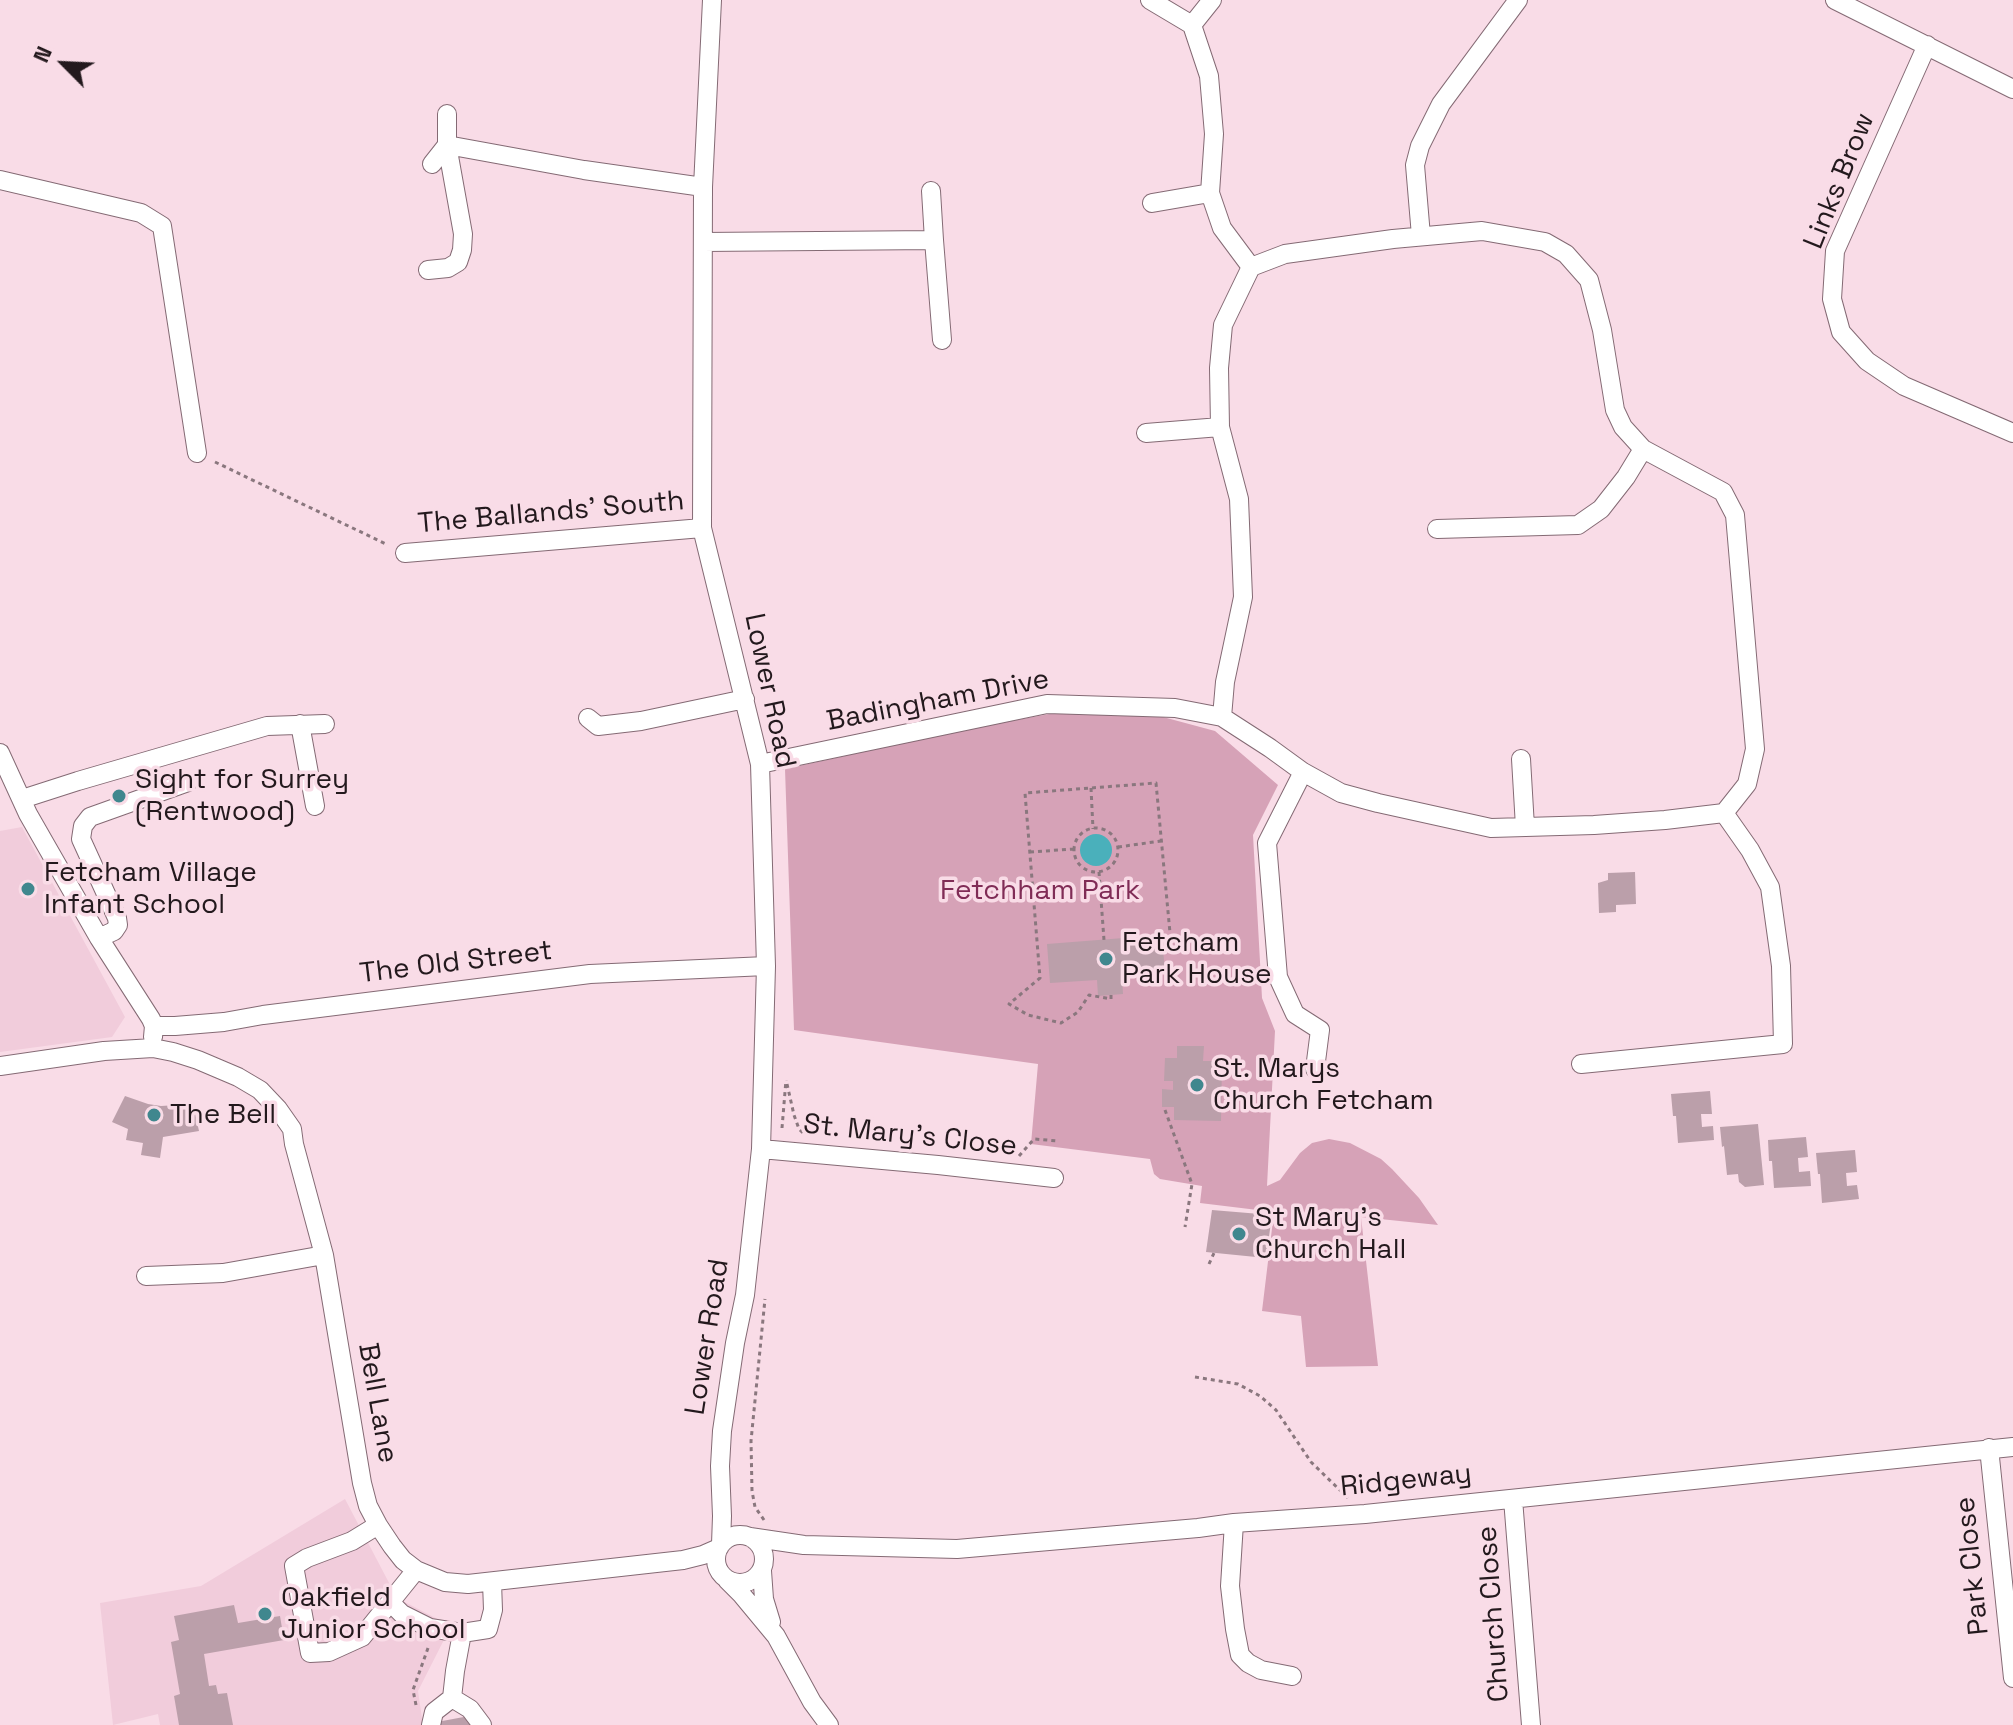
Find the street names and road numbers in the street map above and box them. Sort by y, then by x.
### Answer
street label: Links Brow [1797,108,1883,254]
street label: The Ballands' South [416,485,686,541]
street label: Lower Road [736,611,802,771]
street label: Badingham Drive [824,663,1052,739]
street label: The Old Street [358,935,554,991]
street label: St. Mary's Close [801,1108,1019,1164]
street label: Lower Road [679,1257,737,1417]
street label: Bell Lane [350,1340,404,1466]
street label: Ridgeway [1339,1457,1473,1505]
street label: Park Close [1949,1495,1997,1637]
street label: Church Close [1471,1525,1517,1703]

